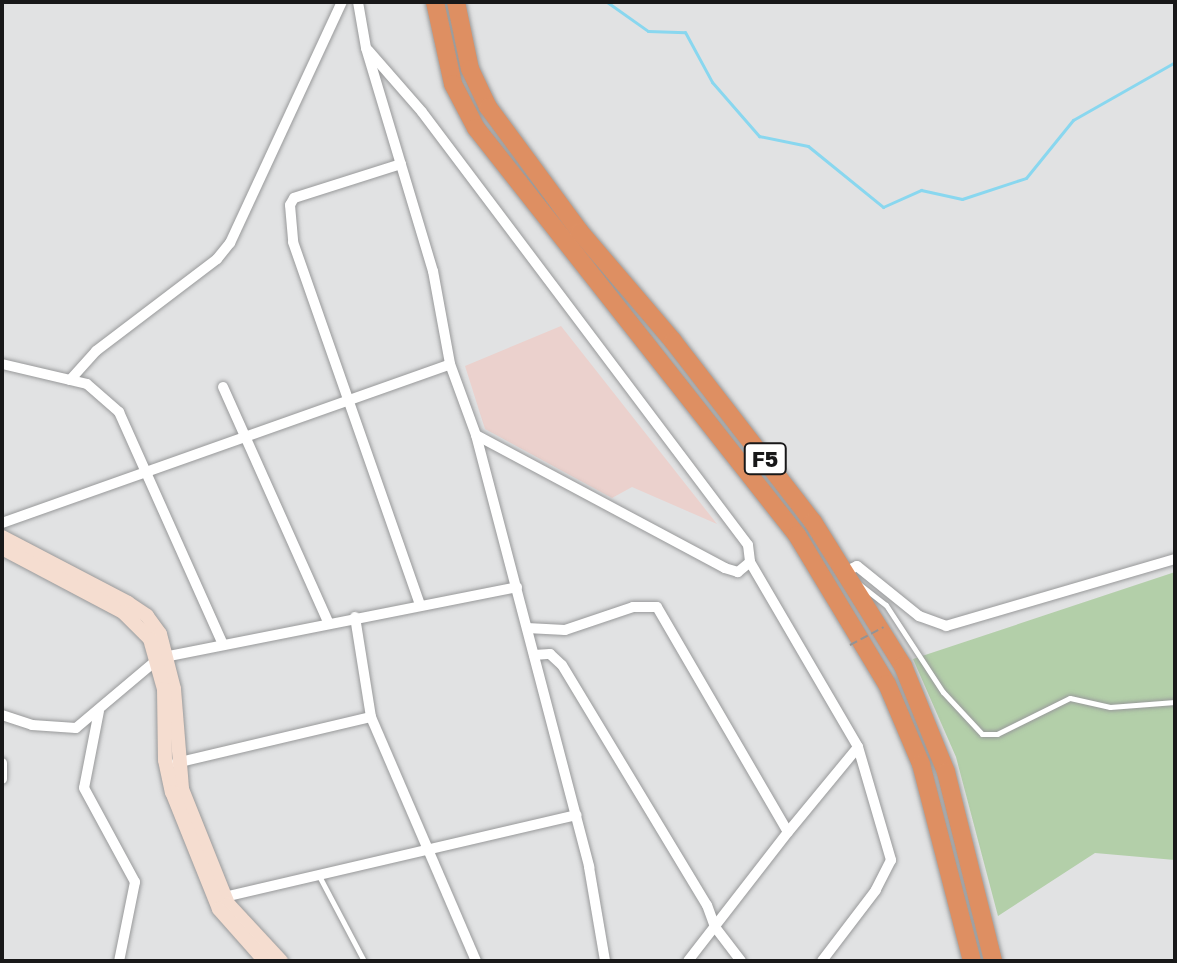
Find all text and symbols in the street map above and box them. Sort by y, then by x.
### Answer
road number: F5 [743,441,787,477]

